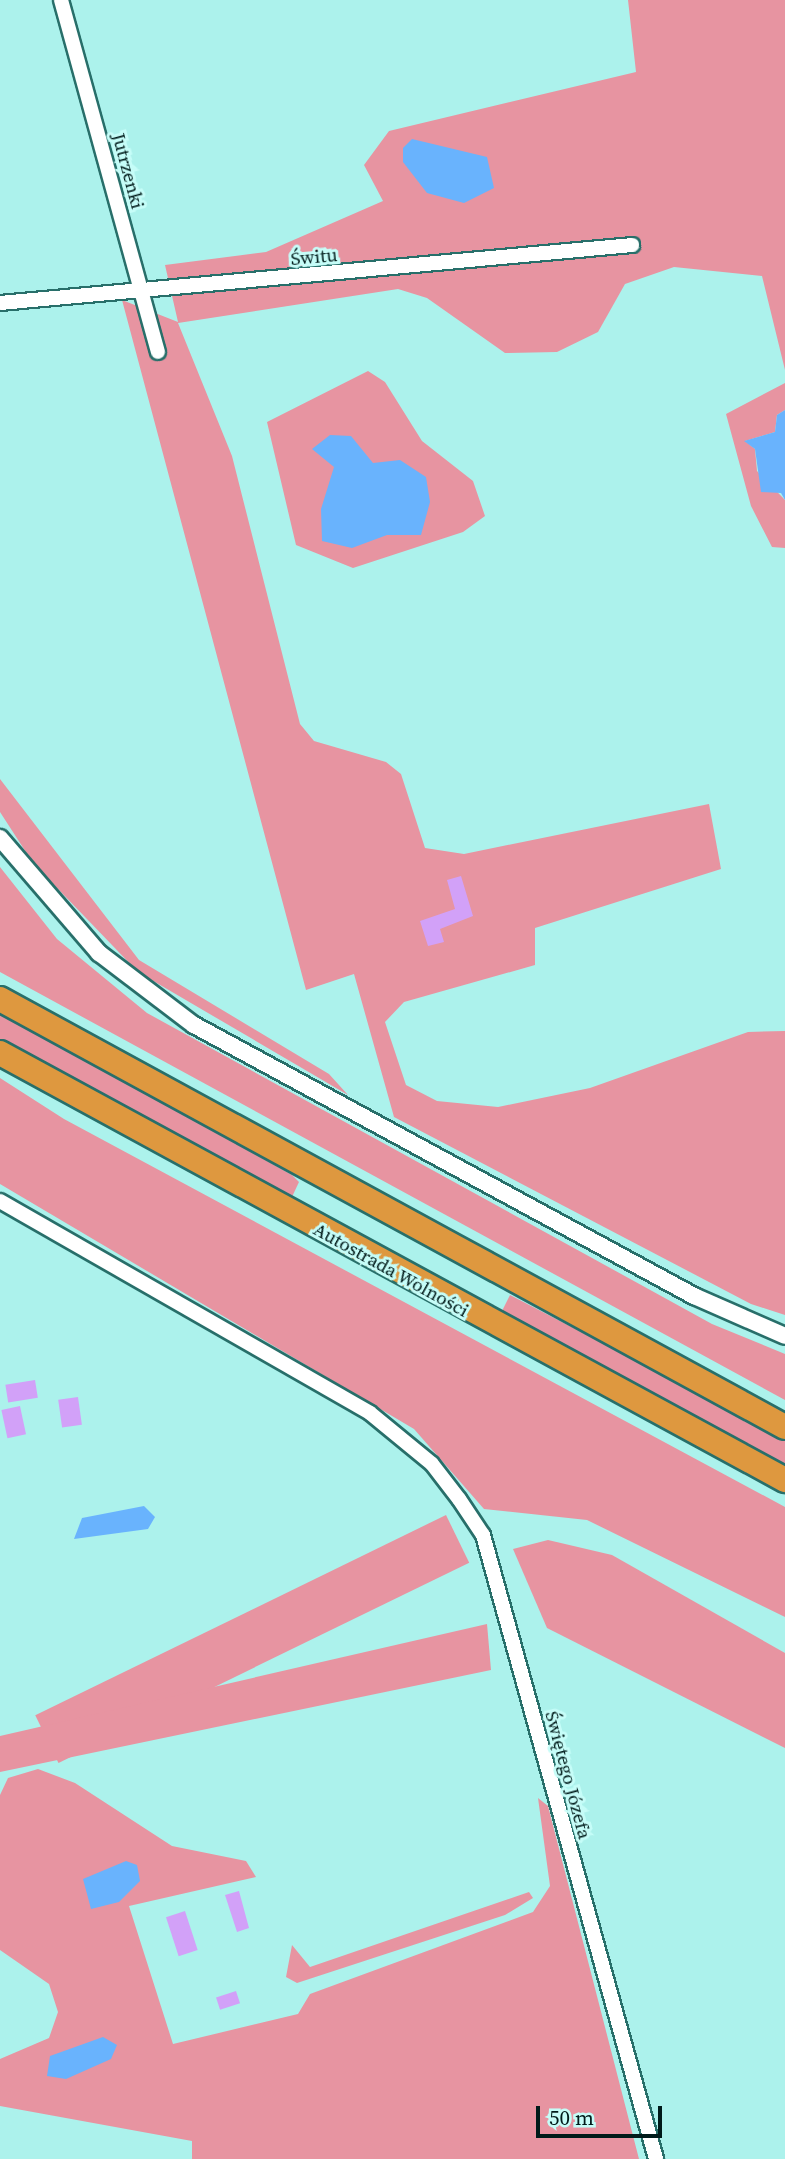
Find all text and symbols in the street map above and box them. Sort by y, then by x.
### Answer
street label: Jutrzenki [107,131,149,211]
street label: Świtu [290,244,338,270]
street label: Autostrada Wolności [309,1218,473,1322]
street label: Świętego Józefa [540,1709,596,1841]
scale bar [540,2092,666,2136]
text: 50 m [549,2103,594,2132]

